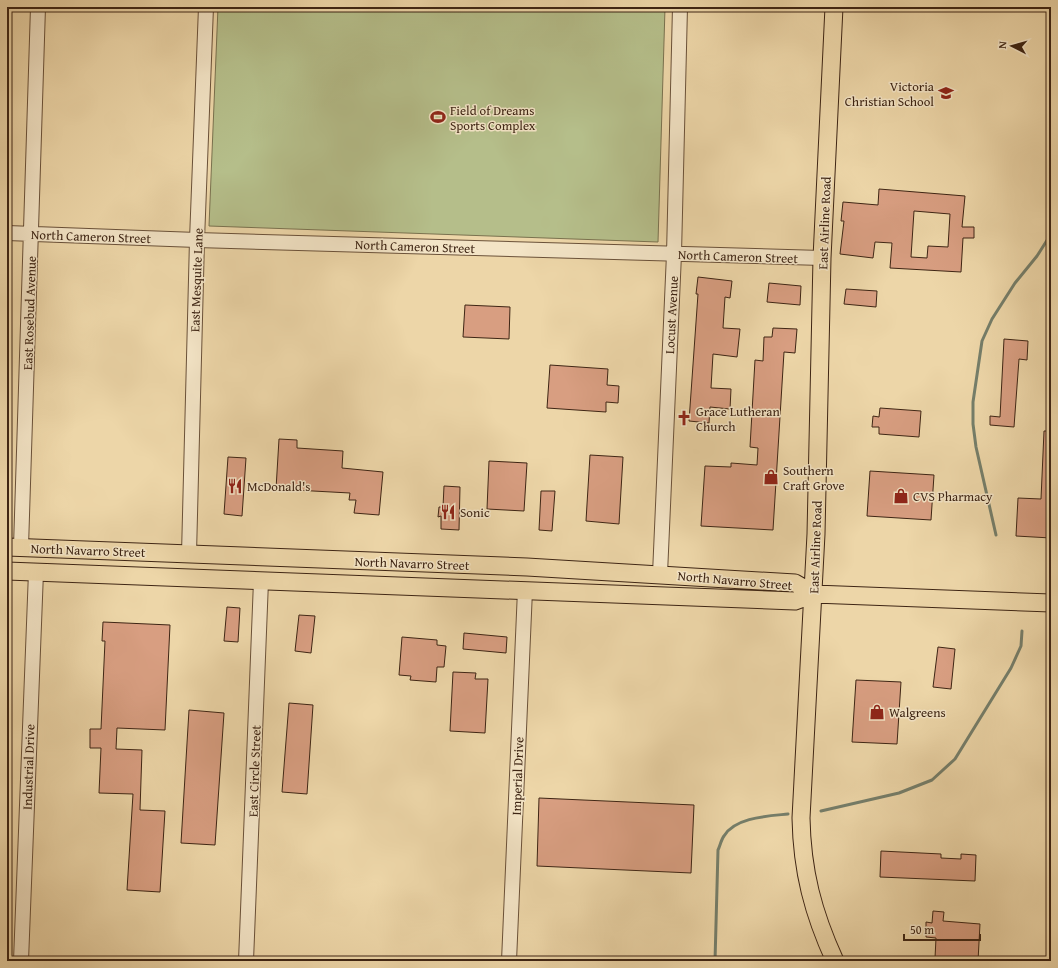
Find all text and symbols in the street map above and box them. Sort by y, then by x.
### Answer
north arrow [992,26,1032,66]
text: N [994,40,1010,49]
place label: Victoria Christian School [845,77,935,111]
school or university icon: Victoria Christian School [937,84,955,102]
place label: Field of Dreams Sports Complex [450,101,536,135]
sports icon: Field of Dreams Sports Complex [429,108,447,126]
street label: East Airline Road [813,176,836,270]
street label: North Cameron Street [31,225,152,248]
street label: East Mesquite Lane [185,228,208,332]
street label: North Cameron Street [355,235,476,258]
street label: North Cameron Street [678,245,799,268]
street label: East Rosebud Avenue [18,256,41,370]
street label: Locust Avenue [660,275,683,355]
place label: Grace Lutheran Church [696,402,780,436]
church icon: Grace Lutheran Church [675,409,693,427]
place label: Southern Craft Grove [783,461,845,495]
shop icon: Southern Craft Grove [762,468,780,486]
restaurant icon: McDonald's [226,477,244,495]
place label: McDonald's [247,477,311,496]
shop icon: CVS Pharmacy [892,487,910,505]
place label: CVS Pharmacy [913,487,993,506]
street label: East Airline Road [804,500,827,594]
restaurant icon: Sonic [439,503,457,521]
place label: Sonic [460,503,490,522]
street label: North Navarro Street [30,539,146,562]
street label: North Navarro Street [354,552,470,575]
street label: North Navarro Street [677,566,793,595]
shop icon: Walgreens [868,703,886,721]
place label: Walgreens [889,703,946,722]
street label: Industrial Drive [18,724,39,810]
street label: East Circle Street [243,724,266,817]
street label: Imperial Drive [507,736,528,816]
scale bar [904,916,980,942]
text: 50 m [910,921,934,938]

